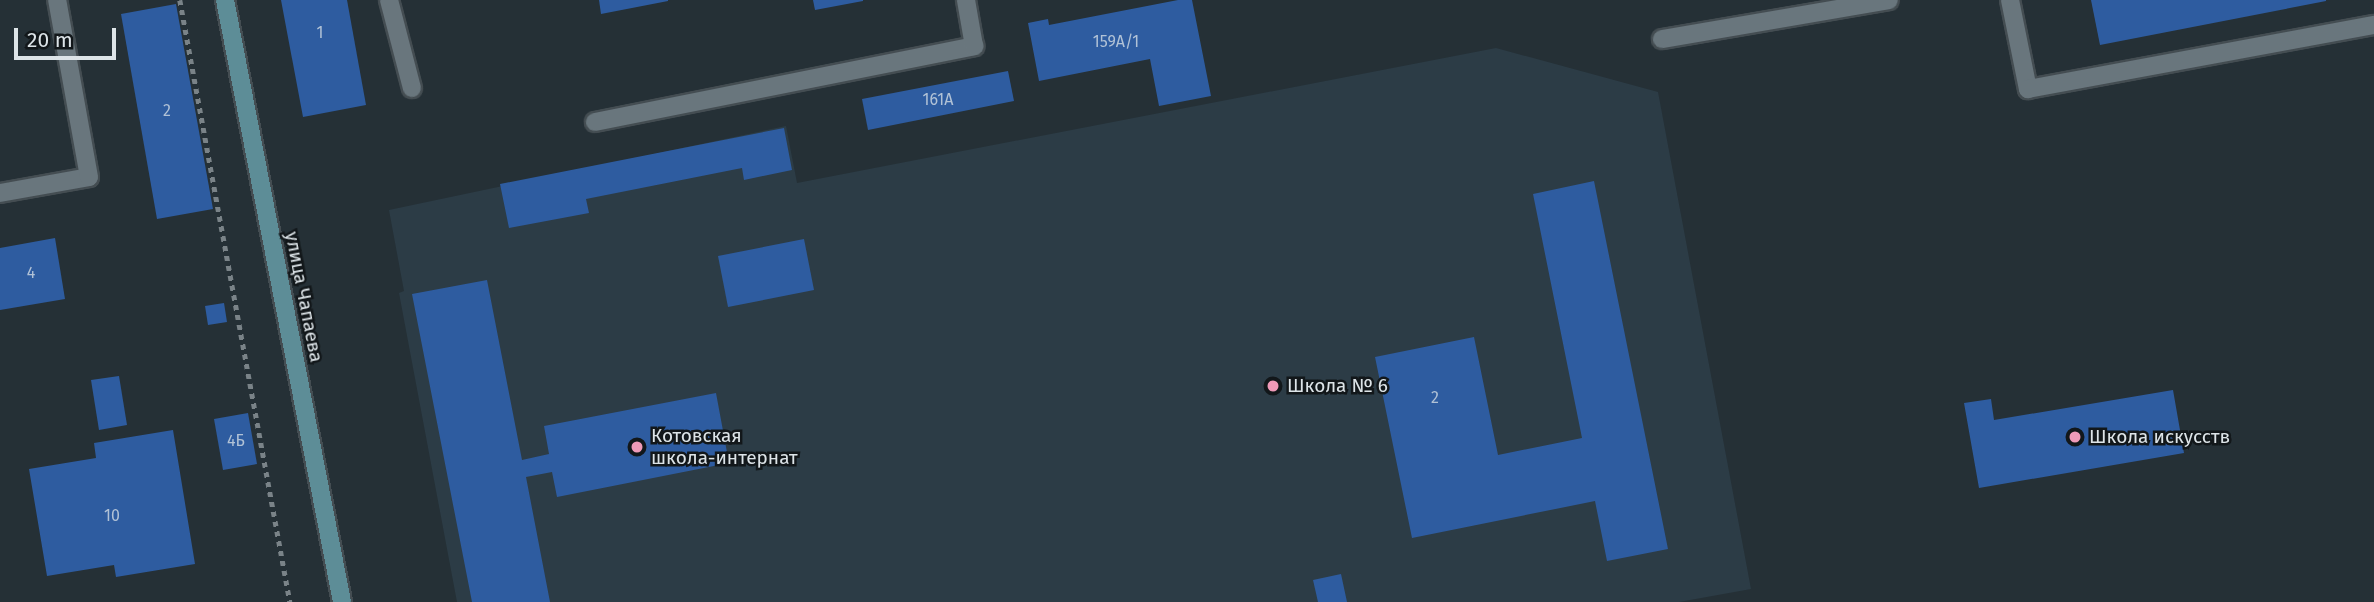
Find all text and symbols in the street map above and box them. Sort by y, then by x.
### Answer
scale bar [18,14,119,58]
house number: 1 [317,23,323,43]
text: 20 m [27,27,73,53]
house number: 159А/1 [1093,32,1139,52]
house number: 161А [923,90,953,110]
house number: 2 [163,101,171,121]
street label: улица Чапаева [280,230,328,364]
house number: 4 [27,263,35,283]
place label: Школа № 6 [1287,375,1388,397]
marker: Школа № 6 [1265,378,1281,394]
house number: 2 [1431,388,1439,408]
place label: Котовская школа-интернат [651,425,798,469]
place label: Школа искусств [2089,426,2230,448]
marker: Школа искусств [2067,429,2083,445]
house number: 4Б [227,431,245,451]
marker: Котовская школа-интернат [629,439,645,455]
house number: 10 [104,506,120,526]

